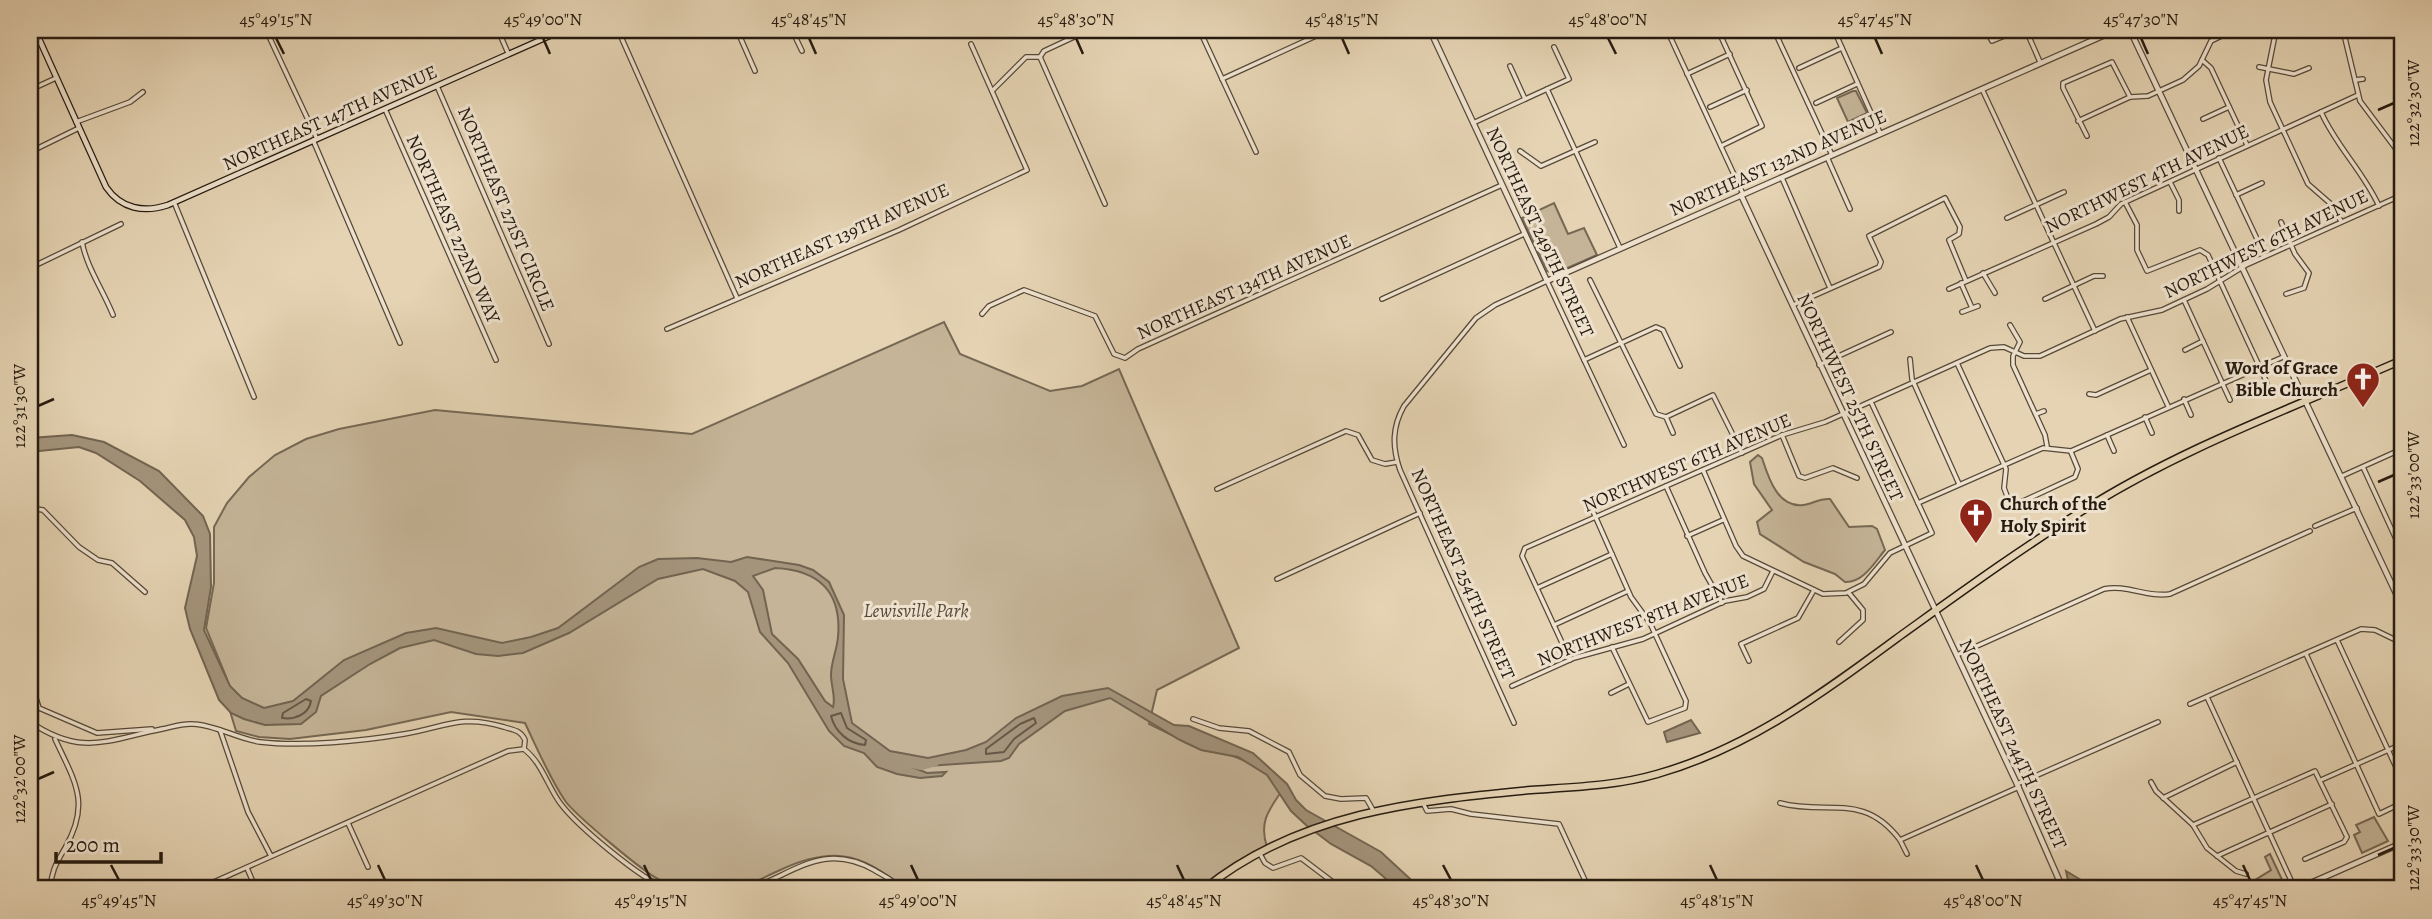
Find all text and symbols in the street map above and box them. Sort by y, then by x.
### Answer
text: 45°49'15"N [239,7,313,31]
text: 45°49'00"N [504,7,582,31]
text: 45°48'45"N [771,7,847,31]
text: 45°48'30"N [1038,7,1114,31]
text: 45°48'15"N [1305,7,1379,31]
text: 45°48'00"N [1569,7,1647,31]
text: 45°47'45"N [1838,7,1912,31]
text: 45°47'30"N [2103,7,2179,31]
street label: NORTHEAST 147TH AVENUE [219,59,441,177]
text: 122°32'30"W [2401,59,2425,147]
street label: NORTHEAST 271ST CIRCLE [451,103,561,315]
street label: NORTHEAST 132ND AVENUE [1665,103,1891,223]
street label: NORTHWEST 4TH AVENUE [2041,118,2253,240]
street label: NORTHEAST 249TH STREET [1480,123,1600,342]
street label: NORTHEAST 272ND WAY [400,131,507,328]
street label: NORTHEAST 139TH AVENUE [731,177,953,295]
street label: NORTHWEST 6TH AVENUE [2159,183,2373,305]
street label: NORTHEAST 134TH AVENUE [1133,228,1355,346]
street label: NORTHWEST 25TH STREET [1790,289,1910,506]
place label: Word of Grace Bible Church [2224,355,2338,403]
church icon: Word of Grace Bible Church [2344,360,2382,409]
text: 122°31'30"W [7,363,31,448]
street label: NORTHWEST 6TH AVENUE [1579,407,1795,519]
text: 122°33'00"W [2401,431,2425,519]
street label: NORTHEAST 254TH STREET [1405,464,1522,684]
place label: Church of the Holy Spirit [2000,491,2107,539]
church icon: Church of the Holy Spirit [1957,496,1995,545]
street label: NORTHWEST 8TH AVENUE [1533,568,1753,672]
park label: Lewisville Park [863,598,969,624]
street label: NORTHEAST 244TH STREET [1953,635,2073,854]
text: 122°32'00"W [7,734,31,824]
text: 122°33'30"W [2401,805,2425,891]
scale bar [56,821,161,865]
text: 200 m [66,831,120,859]
text: 45°49'45"N [81,888,157,912]
text: 45°49'30"N [347,888,423,912]
text: 45°49'15"N [614,888,688,912]
text: 45°49'00"N [879,888,957,912]
text: 45°48'45"N [1146,888,1222,912]
text: 45°48'30"N [1413,888,1489,912]
text: 45°48'15"N [1680,888,1754,912]
text: 45°48'00"N [1944,888,2022,912]
text: 45°47'45"N [2213,888,2287,912]

